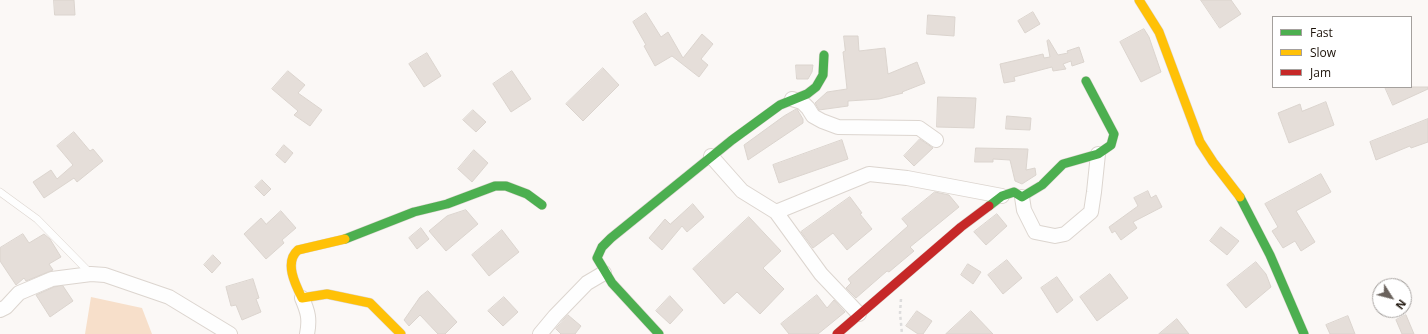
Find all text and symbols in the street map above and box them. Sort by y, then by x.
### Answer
legend [1272,16,1412,88]
text: Fast [1310,24,1333,41]
text: Slow [1310,44,1336,61]
text: Jam [1310,64,1331,81]
north arrow [1372,278,1412,318]
text: N [1393,297,1410,313]

